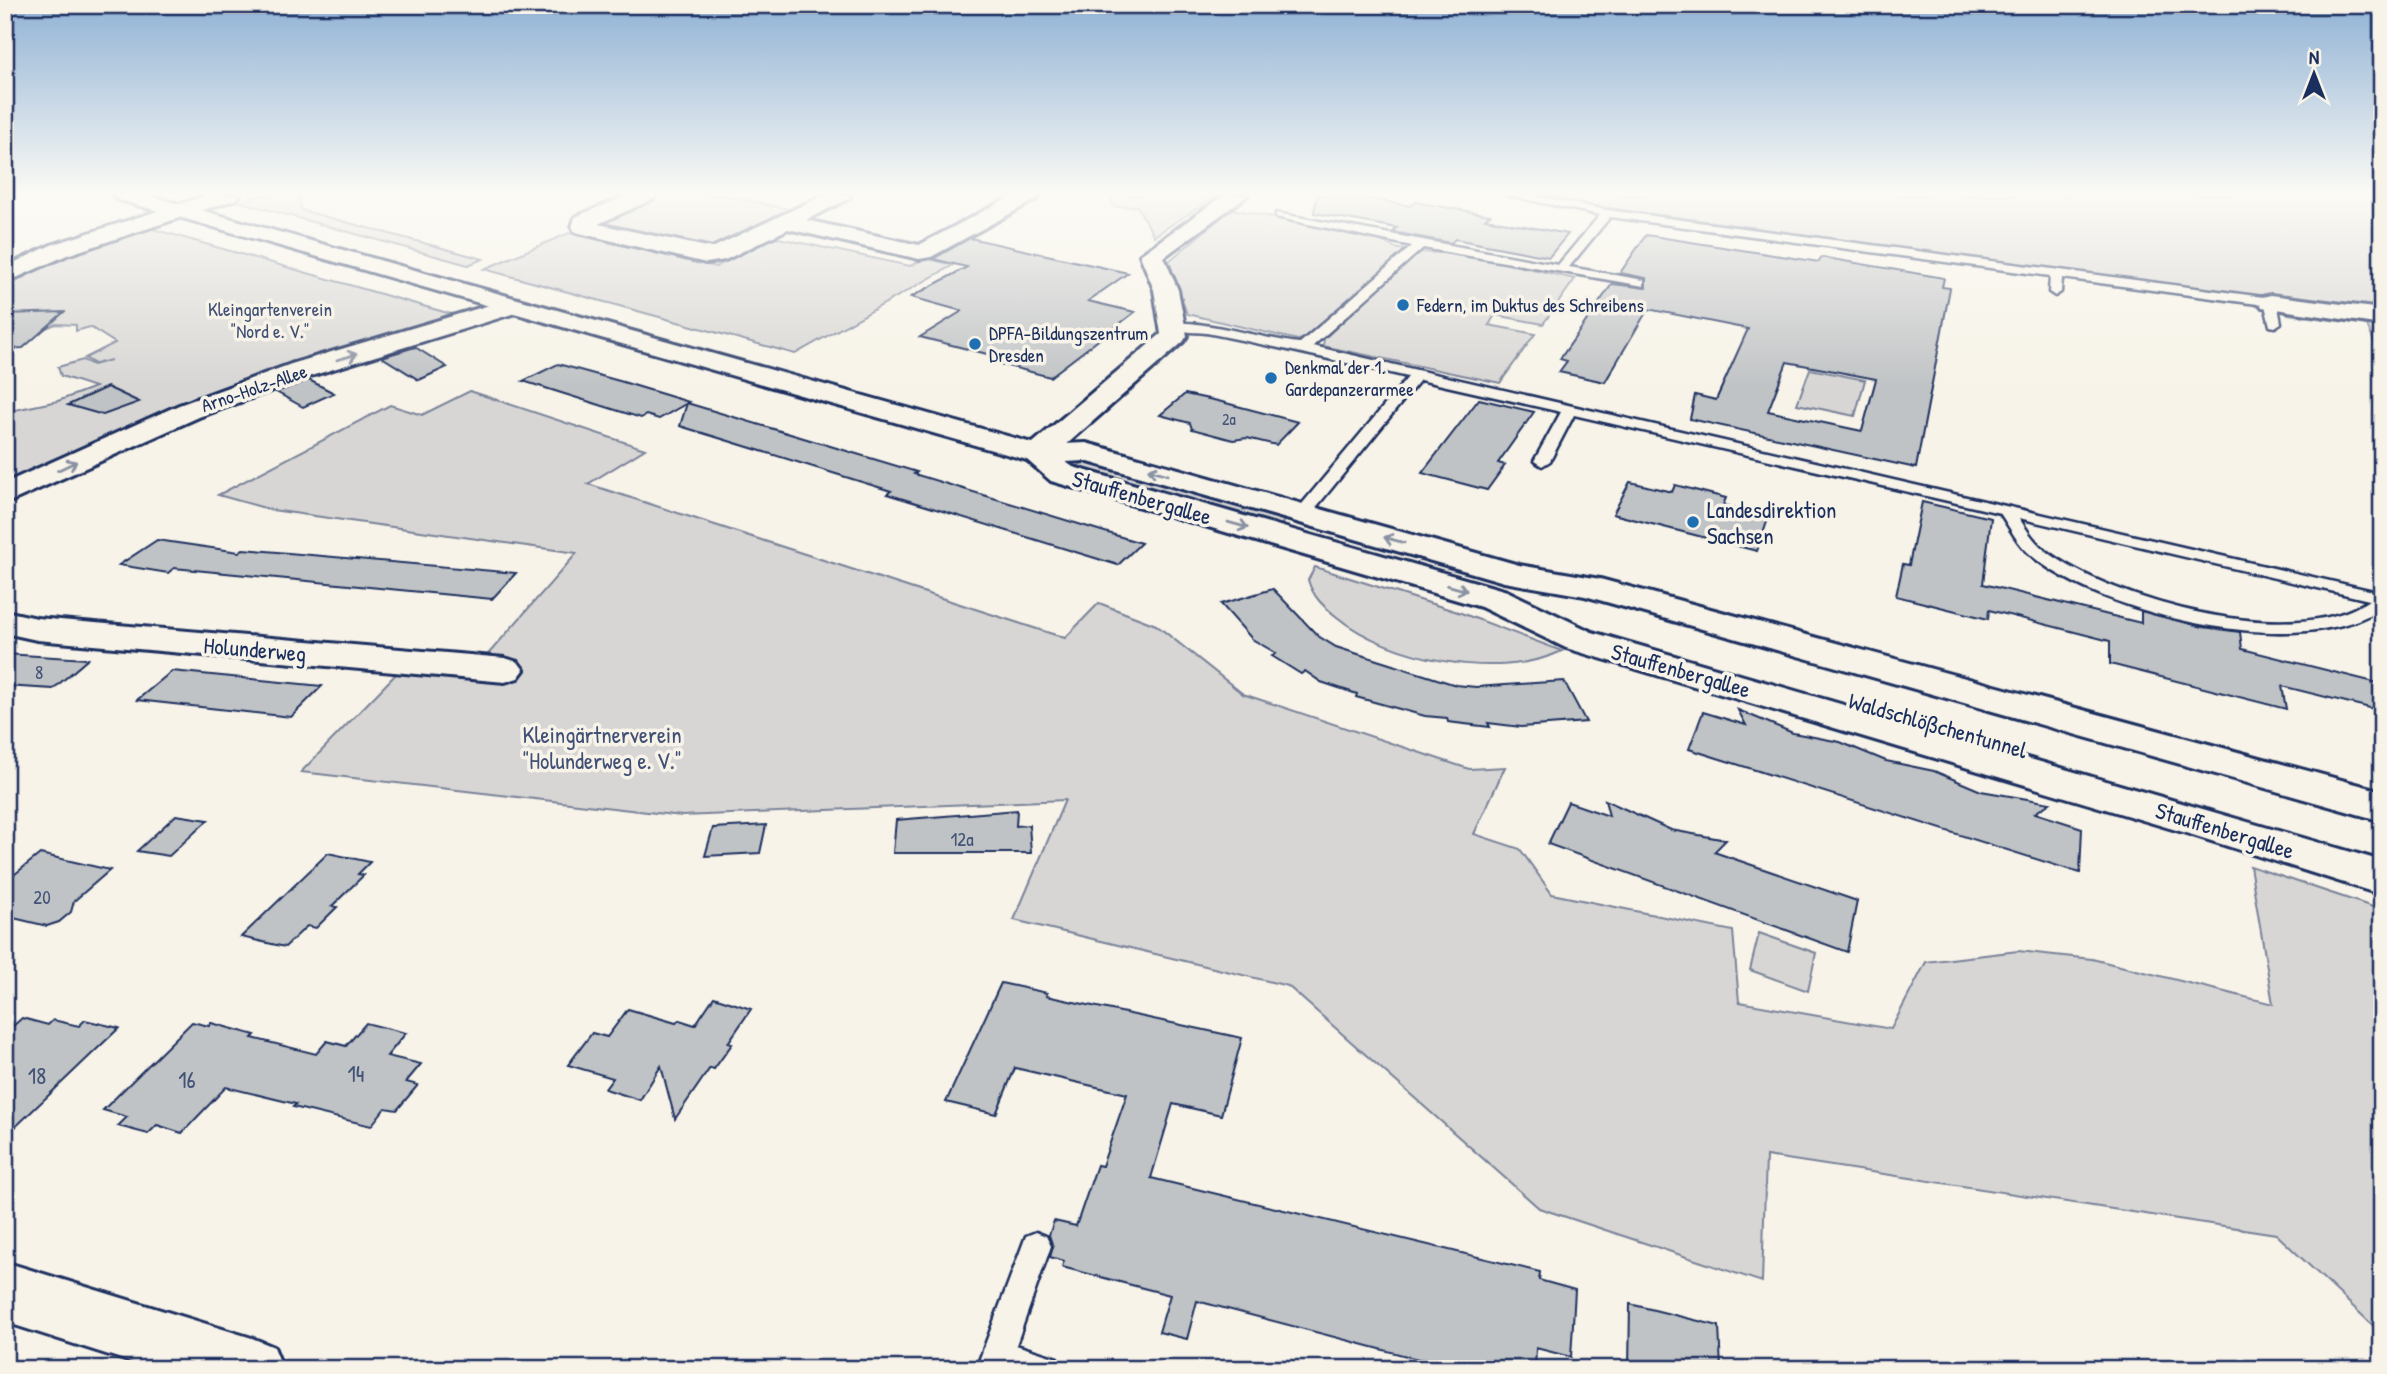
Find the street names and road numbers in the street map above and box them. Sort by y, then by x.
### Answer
street label: Arno-Holz-Allee [198,358,311,418]
street label: Stauffenbergallee [1069,462,1215,532]
street label: Holunderweg [202,629,308,669]
street label: Stauffenbergallee [1608,635,1754,705]
street label: Waldschlößchentunnel [1845,685,2032,766]
street label: Stauffenbergallee [2152,794,2298,866]

